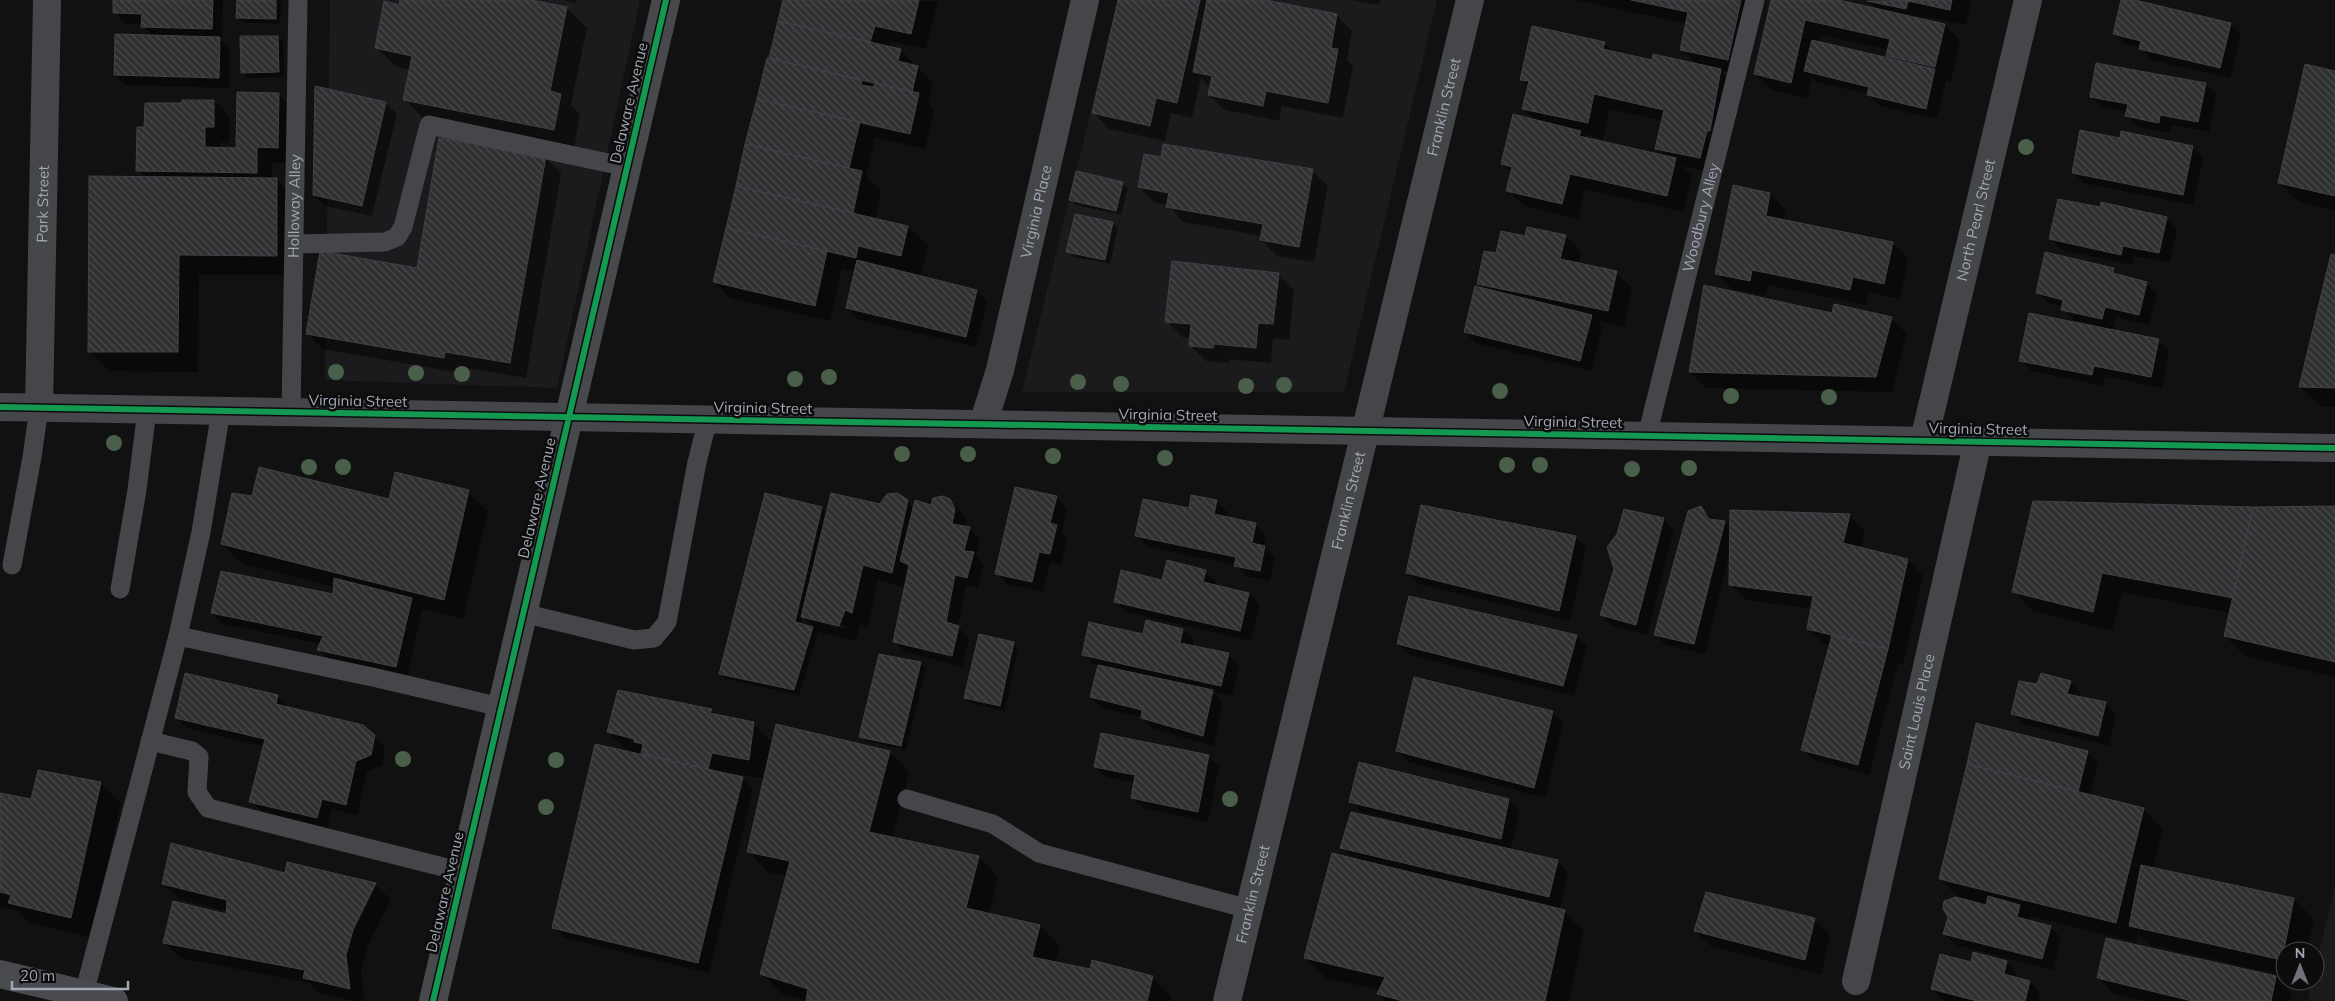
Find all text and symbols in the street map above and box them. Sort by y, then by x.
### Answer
street label: Delaware Avenue [605,41,652,165]
street label: Franklin Street [1422,56,1465,158]
street label: Holloway Alley [284,154,304,258]
street label: North Pearl Street [1952,157,1999,283]
street label: Woodbury Alley [1678,161,1723,274]
street label: Virginia Place [1016,163,1056,260]
street label: Park Street [32,165,53,243]
street label: Virginia Street [308,390,408,411]
street label: Virginia Street [713,397,813,418]
street label: Virginia Street [1118,404,1218,425]
street label: Virginia Street [1523,411,1623,432]
street label: Virginia Street [1928,418,2028,439]
street label: Delaware Avenue [513,436,560,560]
street label: Franklin Street [1327,449,1369,552]
street label: Saint Louis Place [1894,652,1939,771]
street label: Delaware Avenue [421,830,468,954]
street label: Franklin Street [1231,843,1274,945]
north arrow [2275,941,2325,991]
text: N [2295,944,2305,962]
scale bar [12,958,129,990]
text: 20 m [20,966,55,985]

